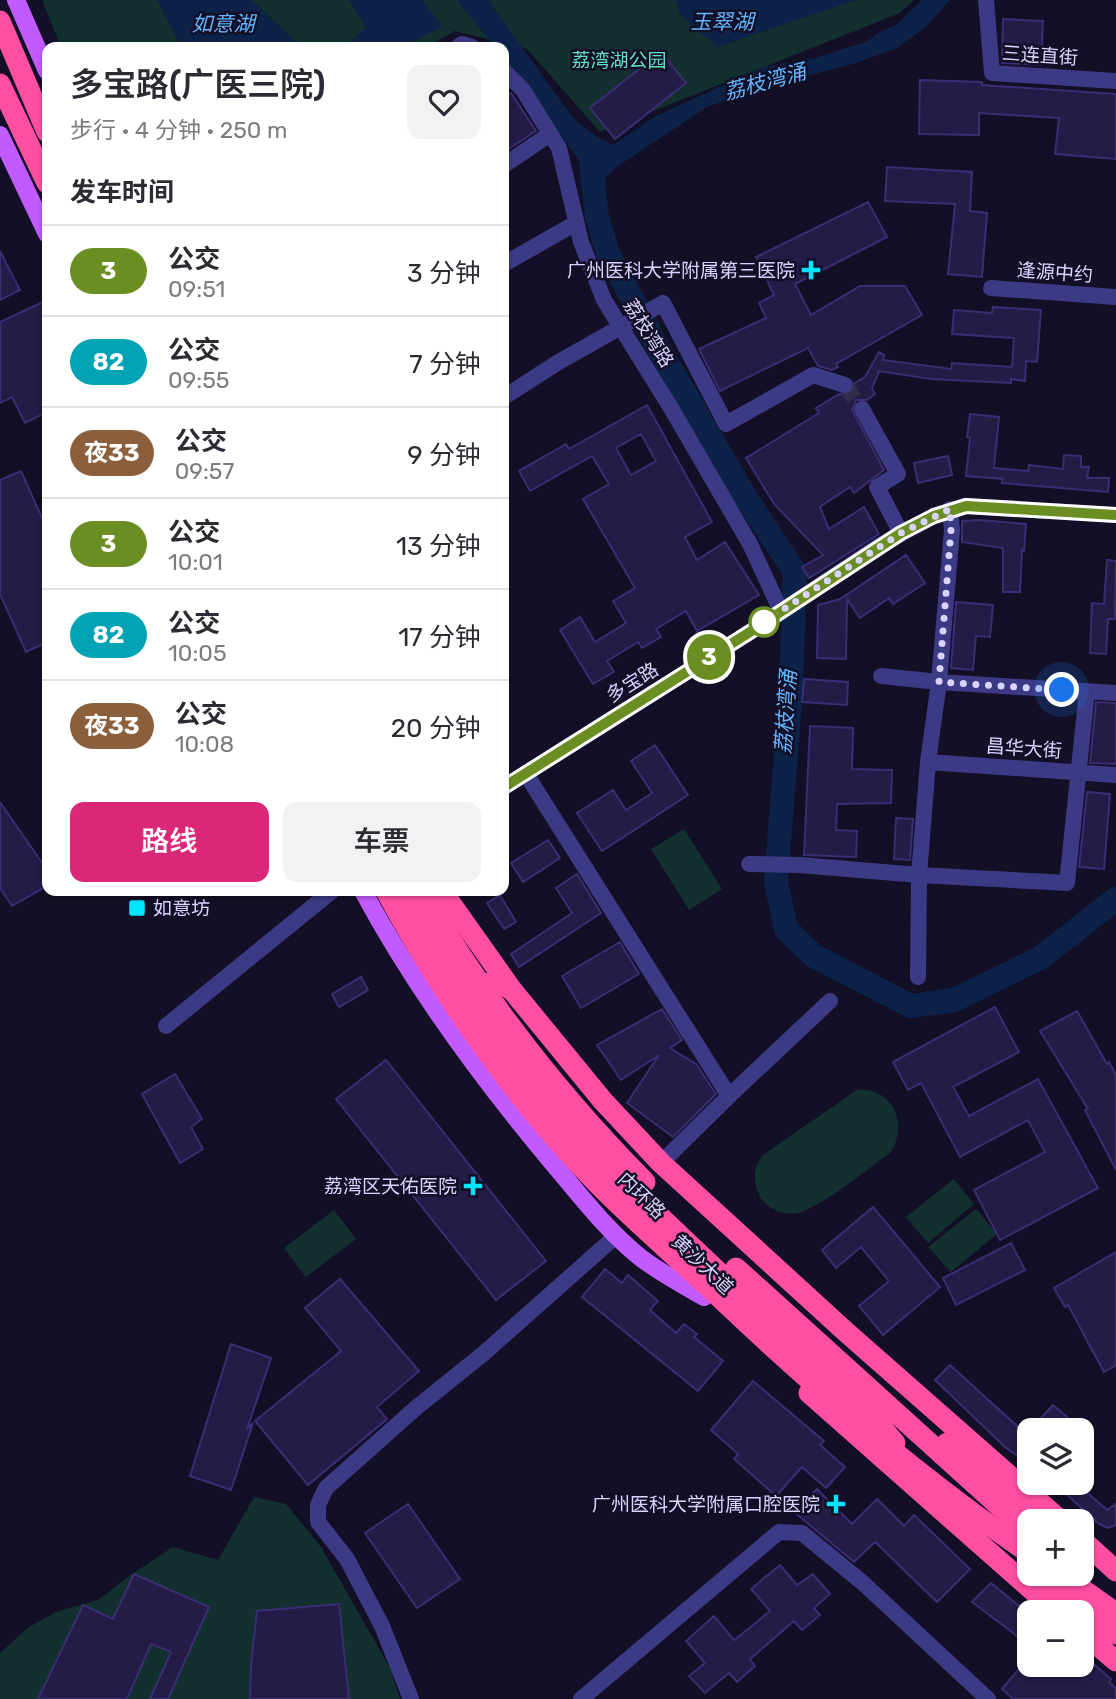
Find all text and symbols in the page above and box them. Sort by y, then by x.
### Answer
water label: 玉翠湖 [691,9,756,34]
water label: 如意湖 [192,11,257,36]
street label: 三连直街 [1001,41,1079,70]
park label: 荔湾湖公园 [571,49,667,72]
water label: 荔枝湾涌 [721,58,811,104]
text: 多宝路(广医三院) [70,65,326,104]
button: heart [407,65,481,139]
text: 步行 · 4 分钟 · 250 m [70,116,288,144]
text: 发车时间 [70,177,174,208]
text: 公交 [168,244,220,275]
text: 3 [101,257,116,285]
text: 3 分钟 [407,258,481,289]
street label: 逢源中约 [1016,258,1094,287]
place label: 广州医科大学附属第三医院 [567,259,795,282]
marker: 广州医科大学附属第三医院 [801,260,821,280]
text: 09:51 [168,275,225,303]
street label: 荔枝湾路 [619,295,678,372]
text: 公交 [168,335,220,366]
text: 82 [93,348,124,376]
text: 7 分钟 [409,349,481,380]
text: 09:55 [168,366,229,394]
text: 公交 [175,426,227,457]
text: 夜33 [84,439,140,467]
text: 9 分钟 [407,440,481,471]
text: 09:57 [175,457,234,485]
text: 公交 [168,517,220,548]
text: 3 [101,530,116,558]
text: 13 分钟 [396,531,481,562]
text: 10:01 [168,548,223,576]
unlabelled marker [749,607,779,637]
text: 公交 [168,608,220,639]
text: 82 [93,621,124,649]
text: 17 分钟 [398,622,481,653]
line badge: 3 [686,634,732,680]
text: 10:05 [168,639,227,667]
text: 3 [701,643,717,671]
street label: 多宝路 [602,658,663,707]
water label: 荔枝湾涌 [770,667,801,755]
your location [1044,672,1079,707]
text: 公交 [175,699,227,730]
text: 夜33 [84,712,140,740]
text: 20 分钟 [391,713,481,744]
text: 10:08 [175,730,234,758]
street label: 昌华大街 [985,734,1063,763]
button: 路线 [70,802,269,882]
button: 车票 [283,802,481,882]
place label: 如意坊 [153,897,210,920]
marker: 如意坊 [127,898,147,918]
street label: 内环路 [613,1167,670,1223]
place label: 荔湾区天佑医院 [324,1175,457,1198]
marker: 荔湾区天佑医院 [463,1176,483,1196]
street label: 黄沙大道 [667,1230,738,1299]
map controls [1017,1418,1094,1677]
button: layers [1017,1418,1094,1495]
place label: 广州医科大学附属口腔医院 [592,1493,820,1516]
marker: 广州医科大学附属口腔医院 [826,1494,846,1514]
button: + [1017,1509,1094,1586]
button: − [1017,1600,1094,1677]

